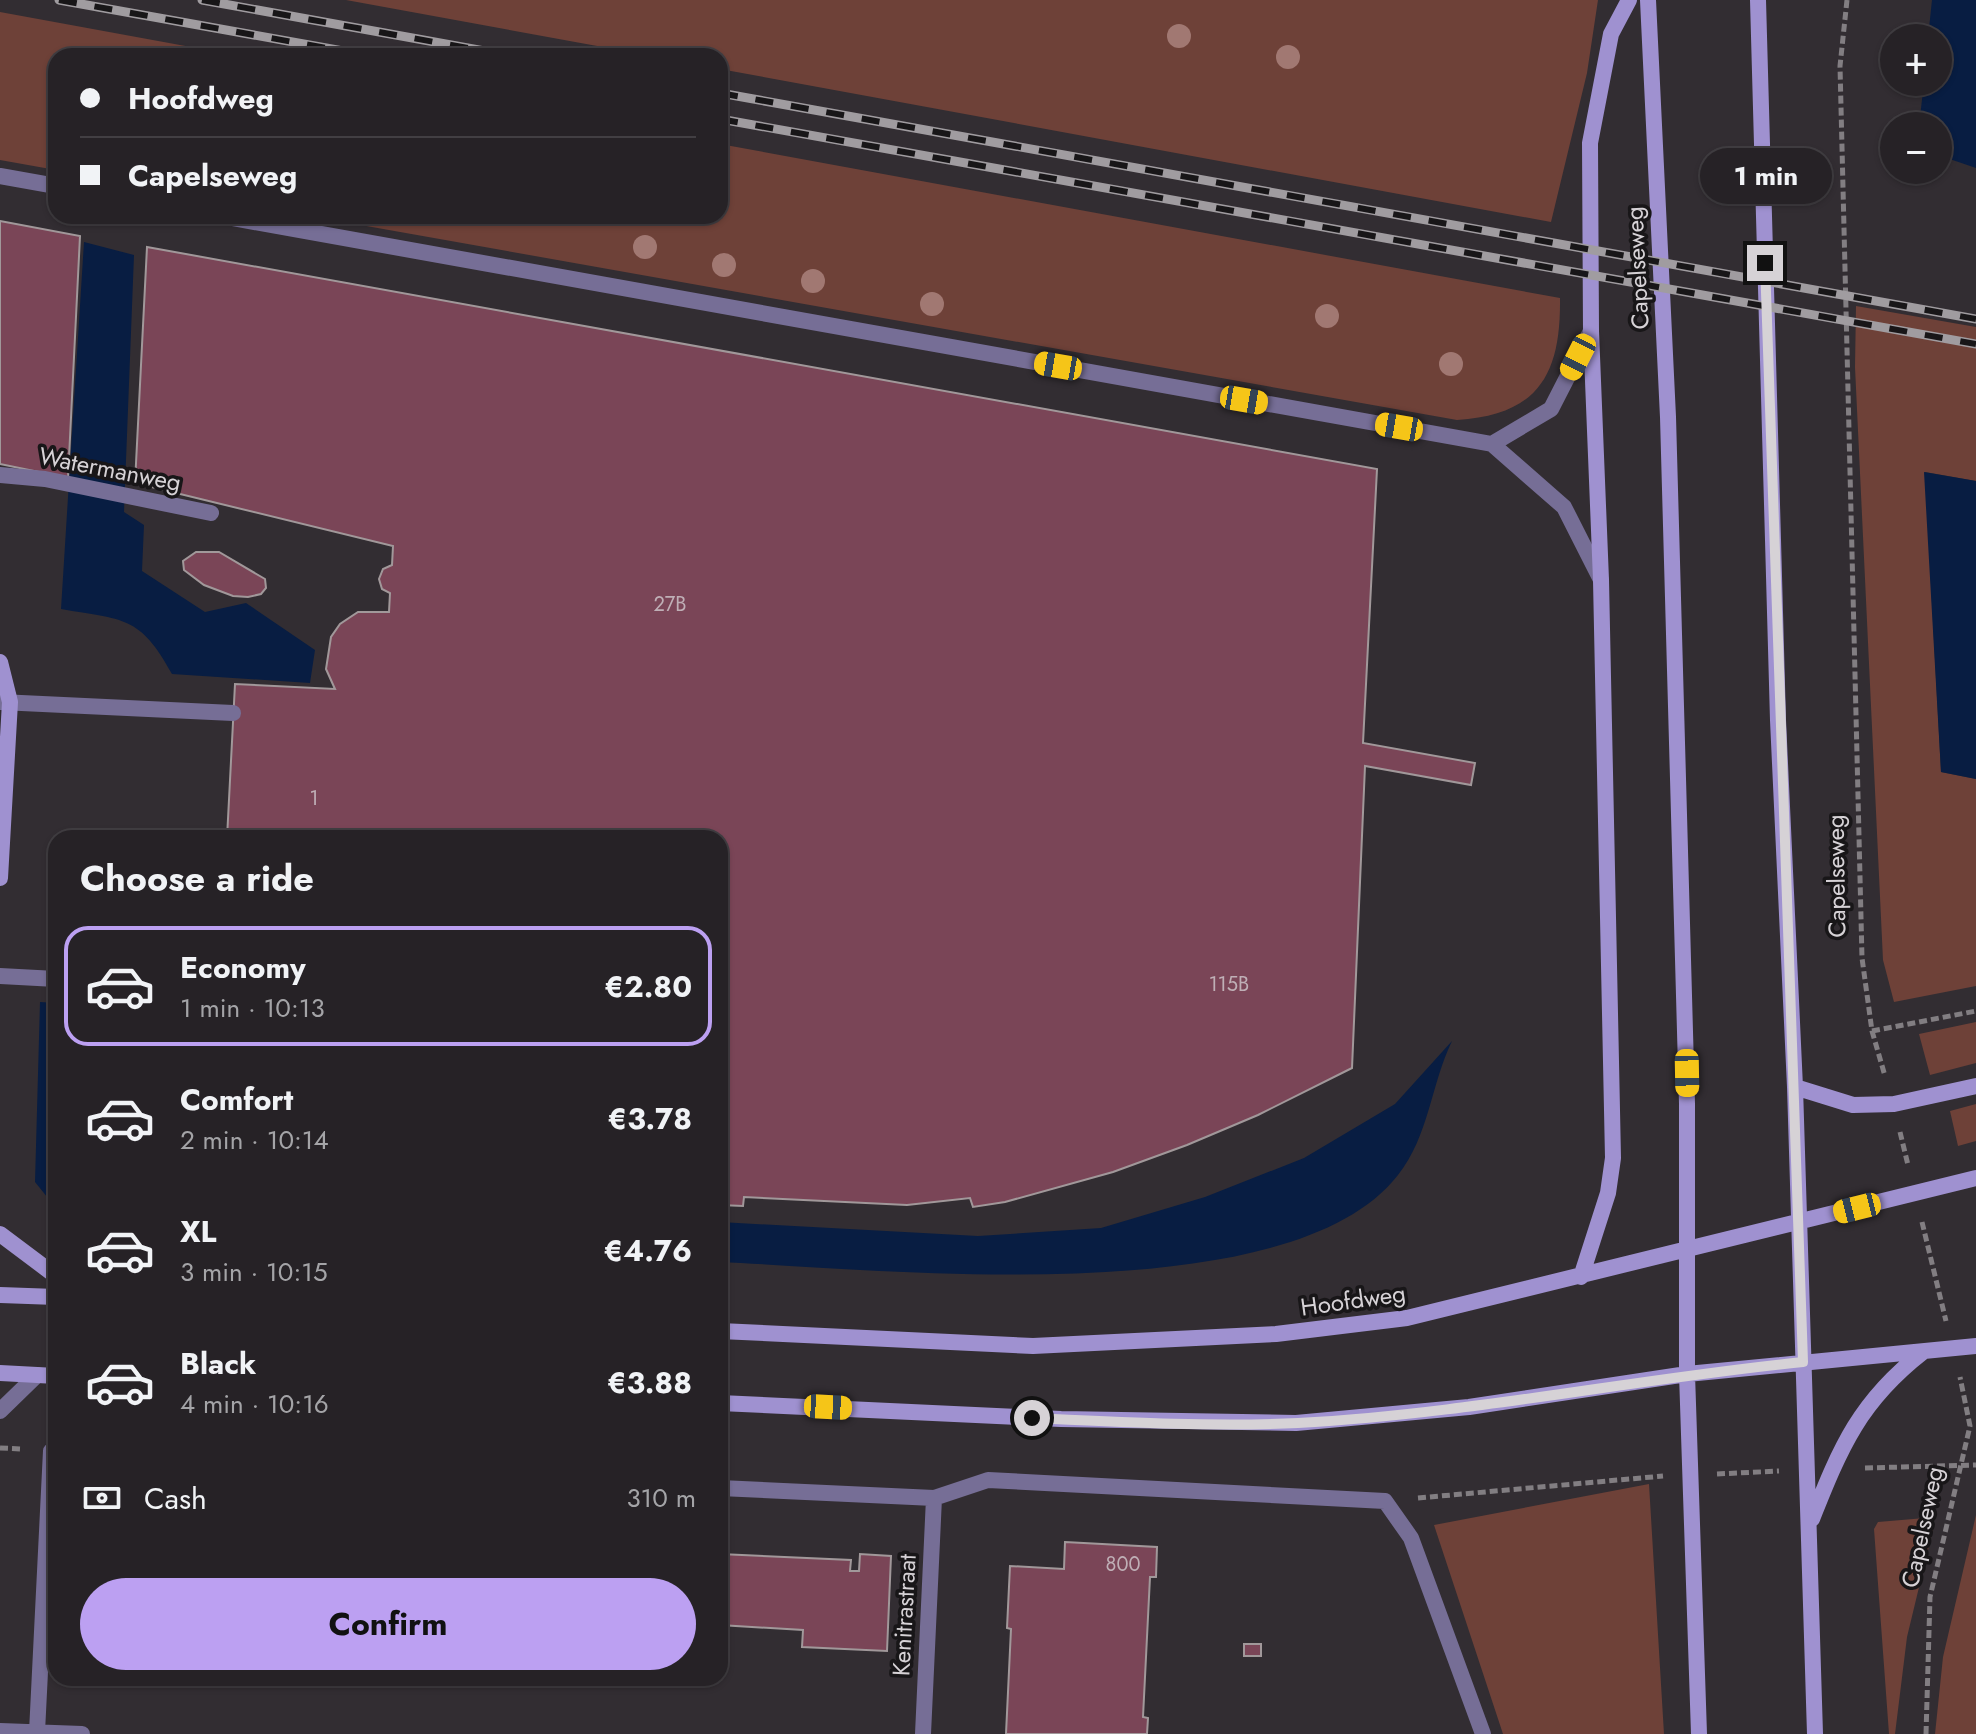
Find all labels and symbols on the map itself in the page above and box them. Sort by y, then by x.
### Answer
callout: 1 min [1699,147,1831,203]
street label: Capelseweg [1616,206,1658,330]
route end [1747,245,1783,281]
car [1556,330,1600,384]
car [1032,350,1084,382]
car [1218,384,1270,416]
car [1373,411,1425,443]
street label: Watermanweg [36,438,184,500]
house number: 27B [653,590,687,619]
house number: 1 [310,784,319,813]
street label: Capelseweg [1817,814,1855,938]
house number: 115B [1209,970,1249,999]
car [1675,1049,1699,1097]
car [1831,1191,1883,1225]
street label: Hoofdweg [1298,1275,1408,1325]
car [803,1394,853,1420]
route start [1014,1400,1050,1436]
street label: Capelseweg [1892,1463,1952,1591]
house number: 800 [1106,1550,1140,1579]
street label: Kenitrastraat [883,1553,925,1677]

